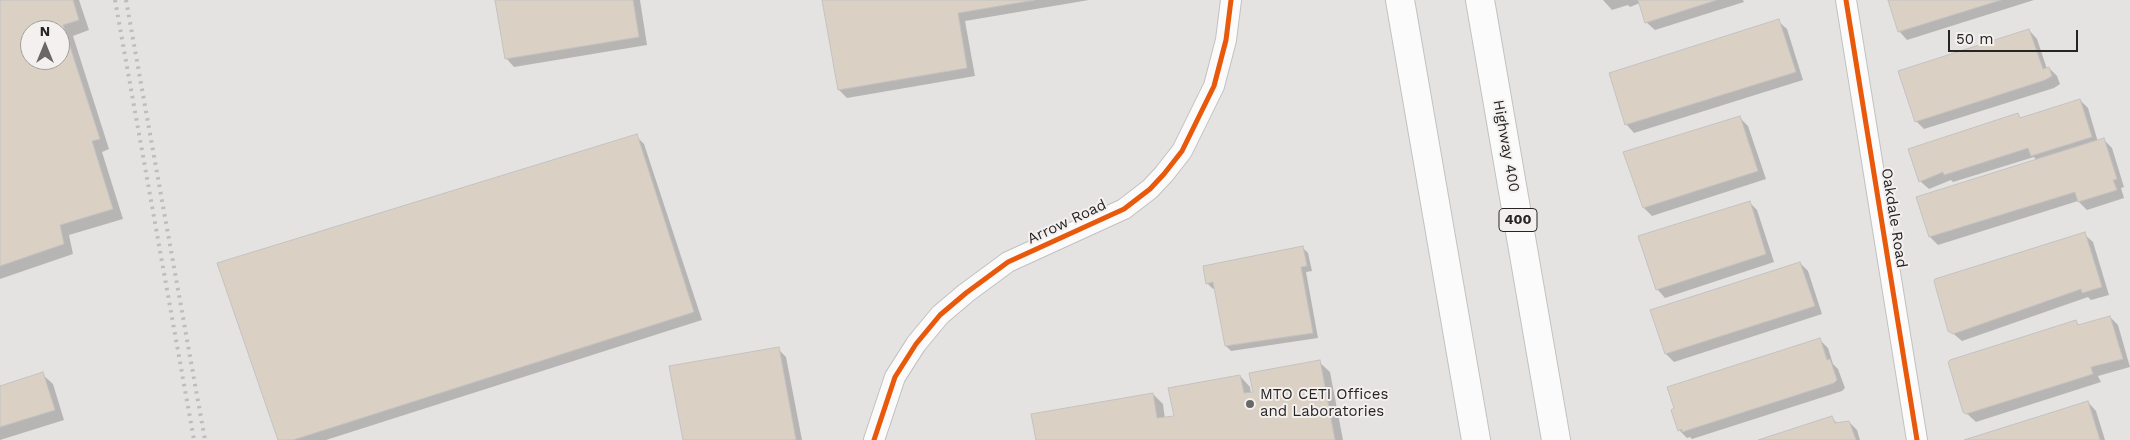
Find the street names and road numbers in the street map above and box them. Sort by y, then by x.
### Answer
street label: Highway 400 [1489,99,1523,193]
street label: Oakdale Road [1877,167,1911,269]
street label: Arrow Road [1025,196,1109,248]
road number: 400 [1499,208,1537,232]

